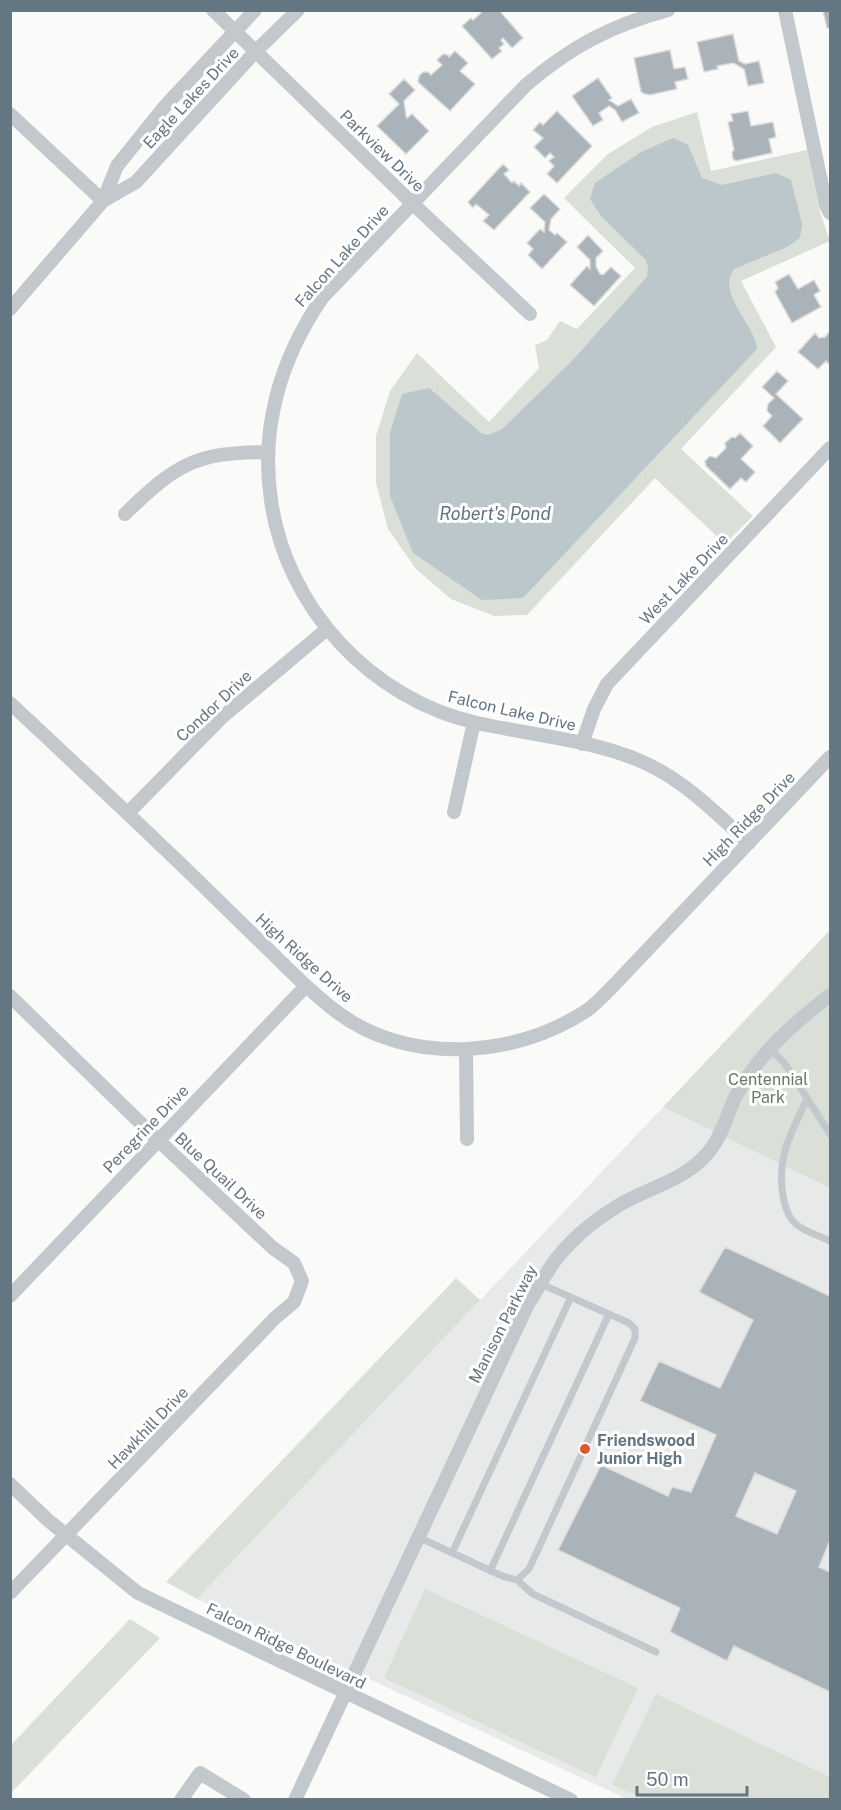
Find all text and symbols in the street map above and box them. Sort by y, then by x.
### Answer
street label: Eagle Lakes Drive [139,43,243,153]
street label: Parkview Drive [336,106,428,196]
street label: Falcon Lake Drive [291,201,393,311]
water label: Robert's Pond [439,503,551,524]
street label: West Lake Drive [636,530,732,628]
street label: Condor Drive [172,666,256,746]
street label: Falcon Lake Drive [446,687,578,735]
street label: High Ridge Drive [699,768,799,870]
street label: High Ridge Drive [251,909,357,1007]
park label: Centennial Park [728,1070,808,1107]
street label: Peregrine Drive [99,1081,193,1177]
street label: Blue Quail Drive [171,1129,271,1223]
street label: Manison Parkway [465,1261,541,1386]
street label: Hawkhill Drive [104,1383,192,1473]
place label: Friendswood Junior High [597,1431,695,1468]
marker: Friendswood Junior High [578,1442,592,1456]
street label: Falcon Ridge Boulevard [203,1599,369,1693]
scale bar [637,1759,746,1797]
text: 50 m [646,1769,689,1790]

